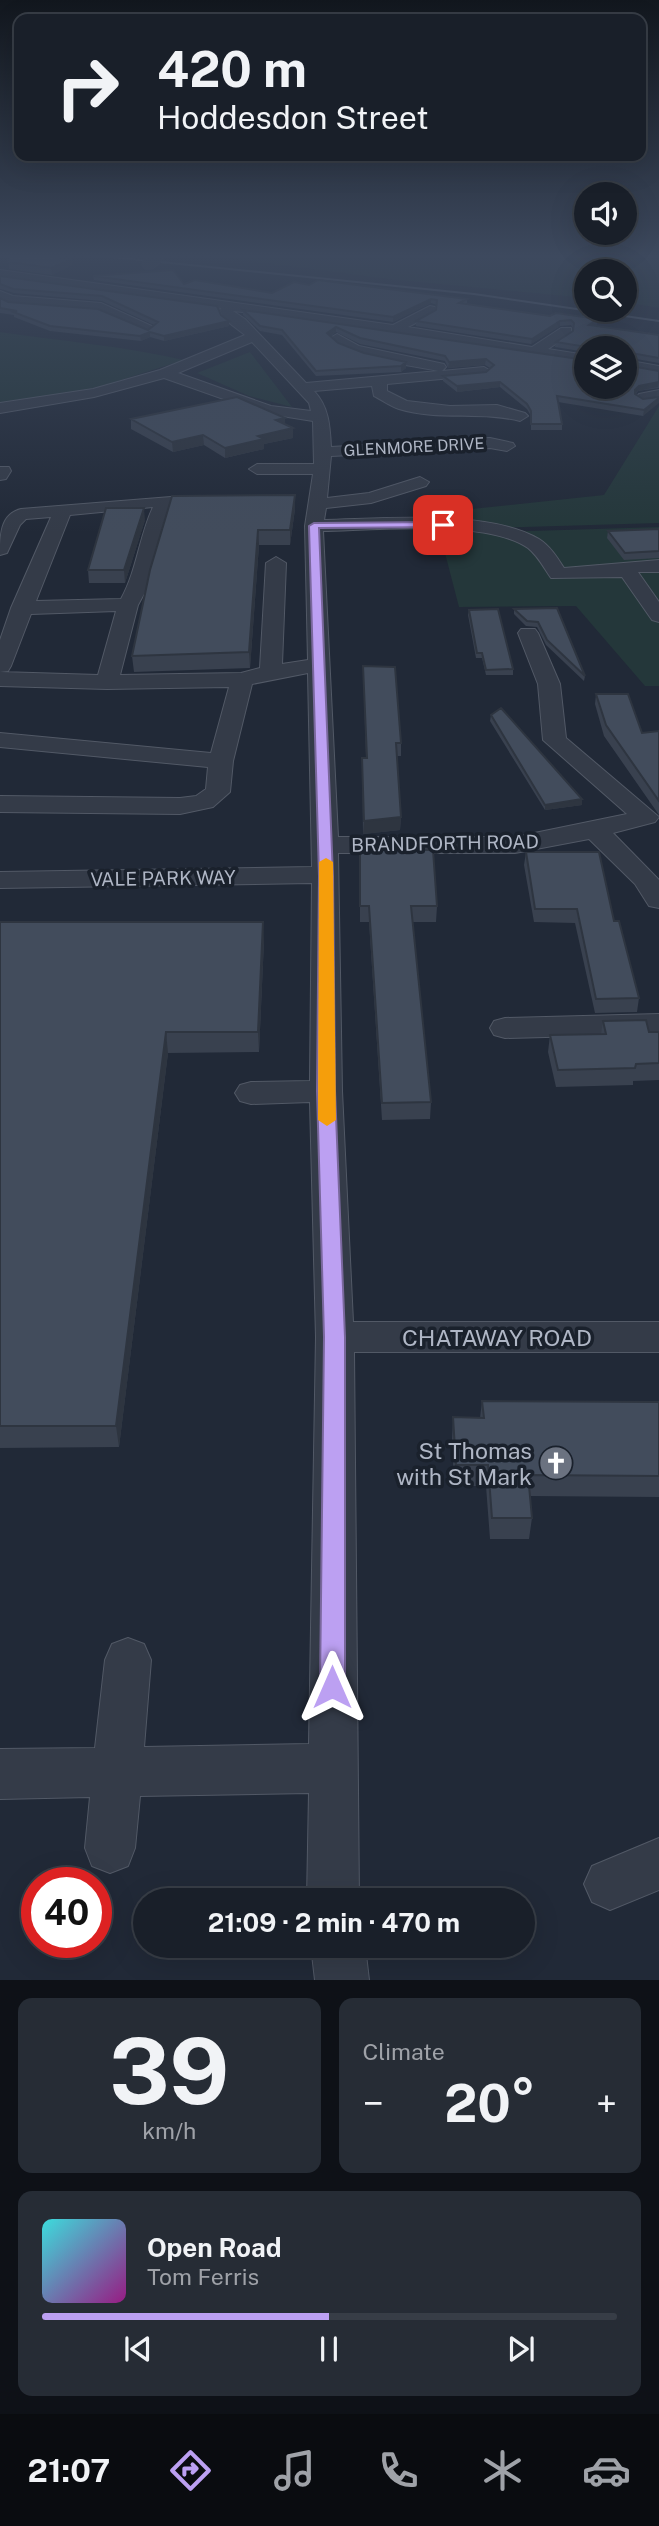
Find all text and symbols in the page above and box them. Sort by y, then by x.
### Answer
text: 420 m [157,40,307,98]
icon: right [42,42,133,133]
text: Hoddesdon Street [157,99,429,136]
map controls [574,182,637,399]
button: sound [574,182,637,245]
button: search [574,259,637,322]
button: layers [574,336,637,399]
street label: GLENMORE DRIVE [343,434,485,460]
pin [413,495,473,555]
icon: arrive [424,506,462,544]
street label: BRANDFORTH ROAD [351,830,539,856]
street label: VALE PARK WAY [90,866,236,890]
street label: CHATAWAY ROAD [402,1324,592,1351]
place label: St Thomas with St Mark [396,1437,532,1490]
church icon: St Thomas with St Mark [537,1444,575,1482]
position arrow [295,1650,369,1724]
speed limit sign: 40 [21,1867,112,1958]
text: 21:09 · 2 min · 470 m [208,1907,460,1938]
text: 39 [109,2018,229,2124]
text: Climate [363,2038,445,2065]
text: 20° [444,2073,535,2134]
text: − [363,2081,384,2126]
text: + [596,2081,617,2126]
text: km/h [142,2117,196,2144]
text: Open Road [147,2232,282,2263]
text: Tom Ferris [147,2263,259,2290]
icon: previous [119,2330,157,2368]
icon: pause [310,2330,348,2368]
icon: next [502,2330,540,2368]
icon: directions [166,2446,215,2495]
icon: music [270,2446,319,2495]
icon: phone [374,2446,423,2495]
icon: climate [478,2446,527,2495]
icon: car [582,2446,631,2495]
text: 21:07 [28,2452,110,2489]

